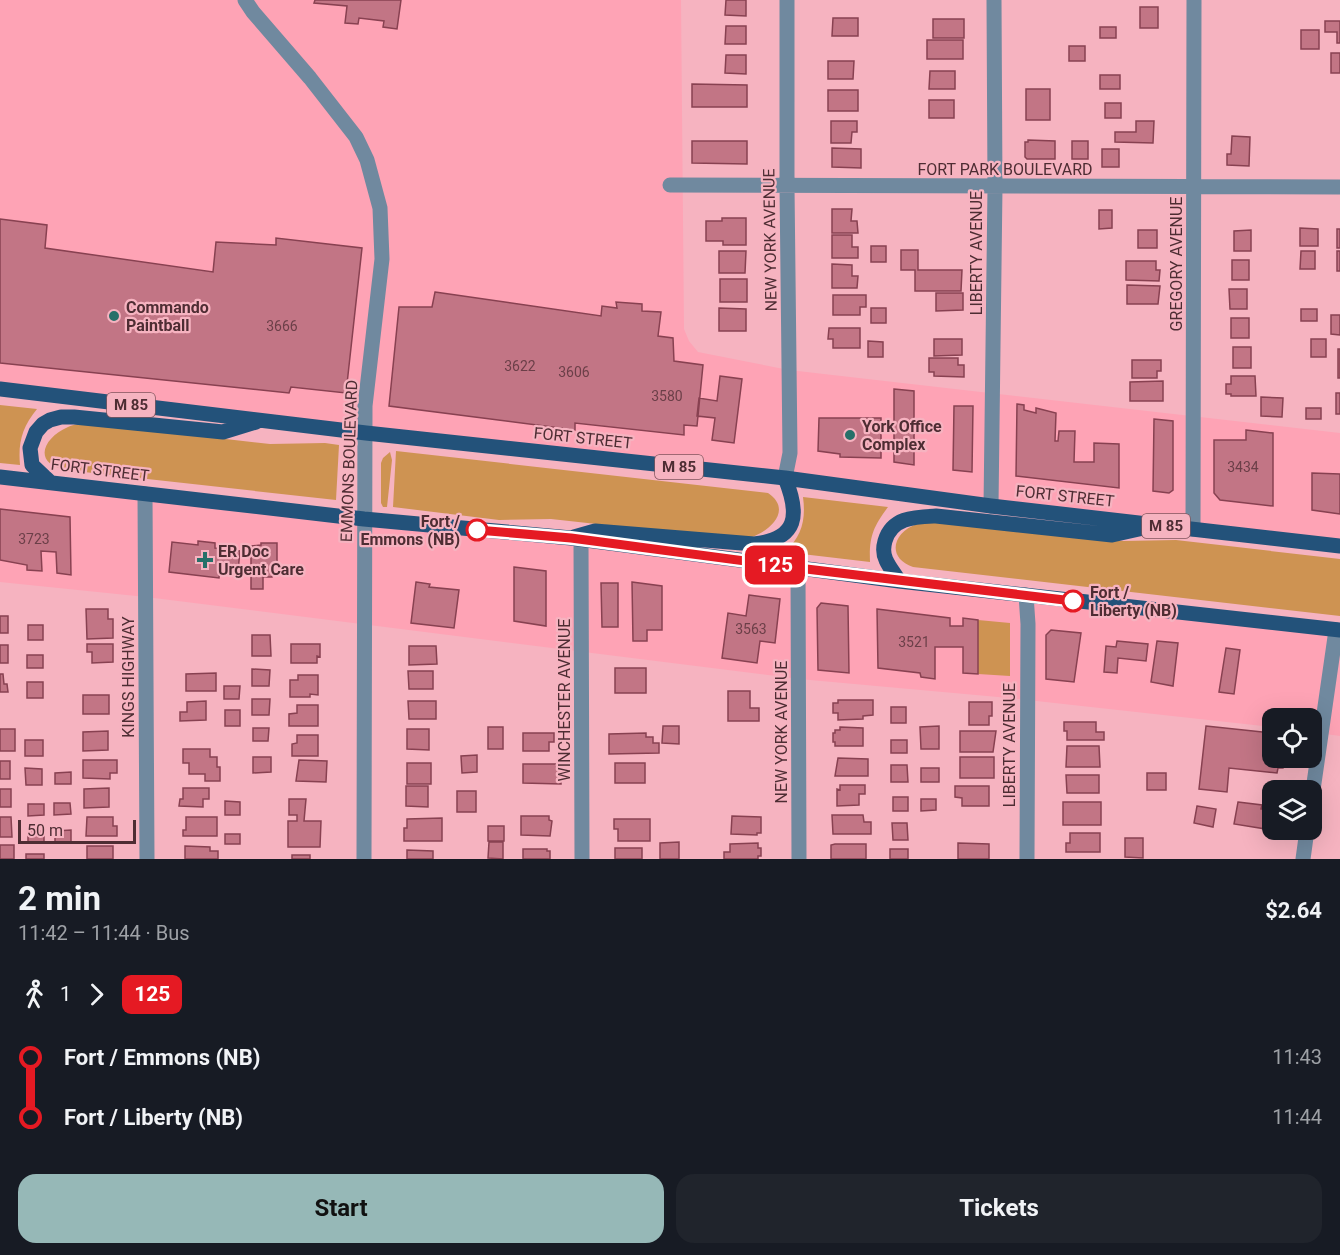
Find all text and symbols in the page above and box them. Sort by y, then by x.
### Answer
street label: FORT PARK BOULEVARD [917,160,1093,179]
street label: NEW YORK AVENUE [759,168,781,312]
street label: LIBERTY AVENUE [967,191,986,315]
street label: GREGORY AVENUE [1167,197,1186,331]
place label: Commando Paintball [126,298,209,335]
marker: Commando Paintball [107,309,121,323]
house number: 3666 [266,318,298,334]
house number: 3622 [504,358,536,374]
house number: 3606 [558,364,590,380]
street label: EMMONS BOULEVARD [337,380,361,542]
house number: 3580 [651,388,683,404]
road number: M 85 [107,393,155,417]
place label: York Office Complex [862,417,942,454]
street label: FORT STREET [533,423,634,453]
marker: York Office Complex [843,428,857,442]
street label: FORT STREET [50,455,151,486]
road number: M 85 [655,455,703,479]
house number: 3434 [1227,459,1259,475]
street label: FORT STREET [1015,481,1116,511]
place label: Fort / Emmons (NB) [360,512,460,549]
road number: M 85 [1142,514,1190,538]
marker: Fort / Emmons (NB) [466,519,488,541]
house number: 3723 [18,531,50,547]
place label: ER Doc Urgent Care [218,542,304,579]
line badge: 125 [740,546,810,584]
marker: ER Doc Urgent Care [196,551,214,569]
text: 125 [757,553,793,577]
place label: Fort / Liberty (NB) [1090,583,1177,620]
marker: Fort / Liberty (NB) [1062,590,1084,612]
street label: KINGS HIGHWAY [119,616,138,738]
street label: WINCHESTER AVENUE [555,619,574,781]
house number: 3563 [735,621,767,637]
house number: 3521 [898,634,930,650]
street label: NEW YORK AVENUE [772,661,791,803]
street label: LIBERTY AVENUE [1000,683,1019,807]
map controls [1262,708,1322,840]
button: locate [1262,708,1322,768]
button: layers [1262,780,1322,840]
scale bar [18,817,136,844]
text: 50 m [27,821,63,840]
text: 2 min [18,879,101,918]
text: $2.64 [1265,898,1322,923]
text: 11:42 – 11:44 · Bus [18,921,190,945]
icon: walk [18,978,51,1011]
icon: forward [80,978,113,1011]
text: 1 [60,982,71,1006]
text: 125 [134,982,170,1006]
text: Fort / Emmons (NB) [64,1045,260,1070]
text: 11:43 [1272,1045,1322,1069]
text: Fort / Liberty (NB) [64,1105,243,1130]
text: 11:44 [1272,1105,1322,1129]
button: Start [18,1174,664,1243]
button: Tickets [676,1174,1322,1243]

